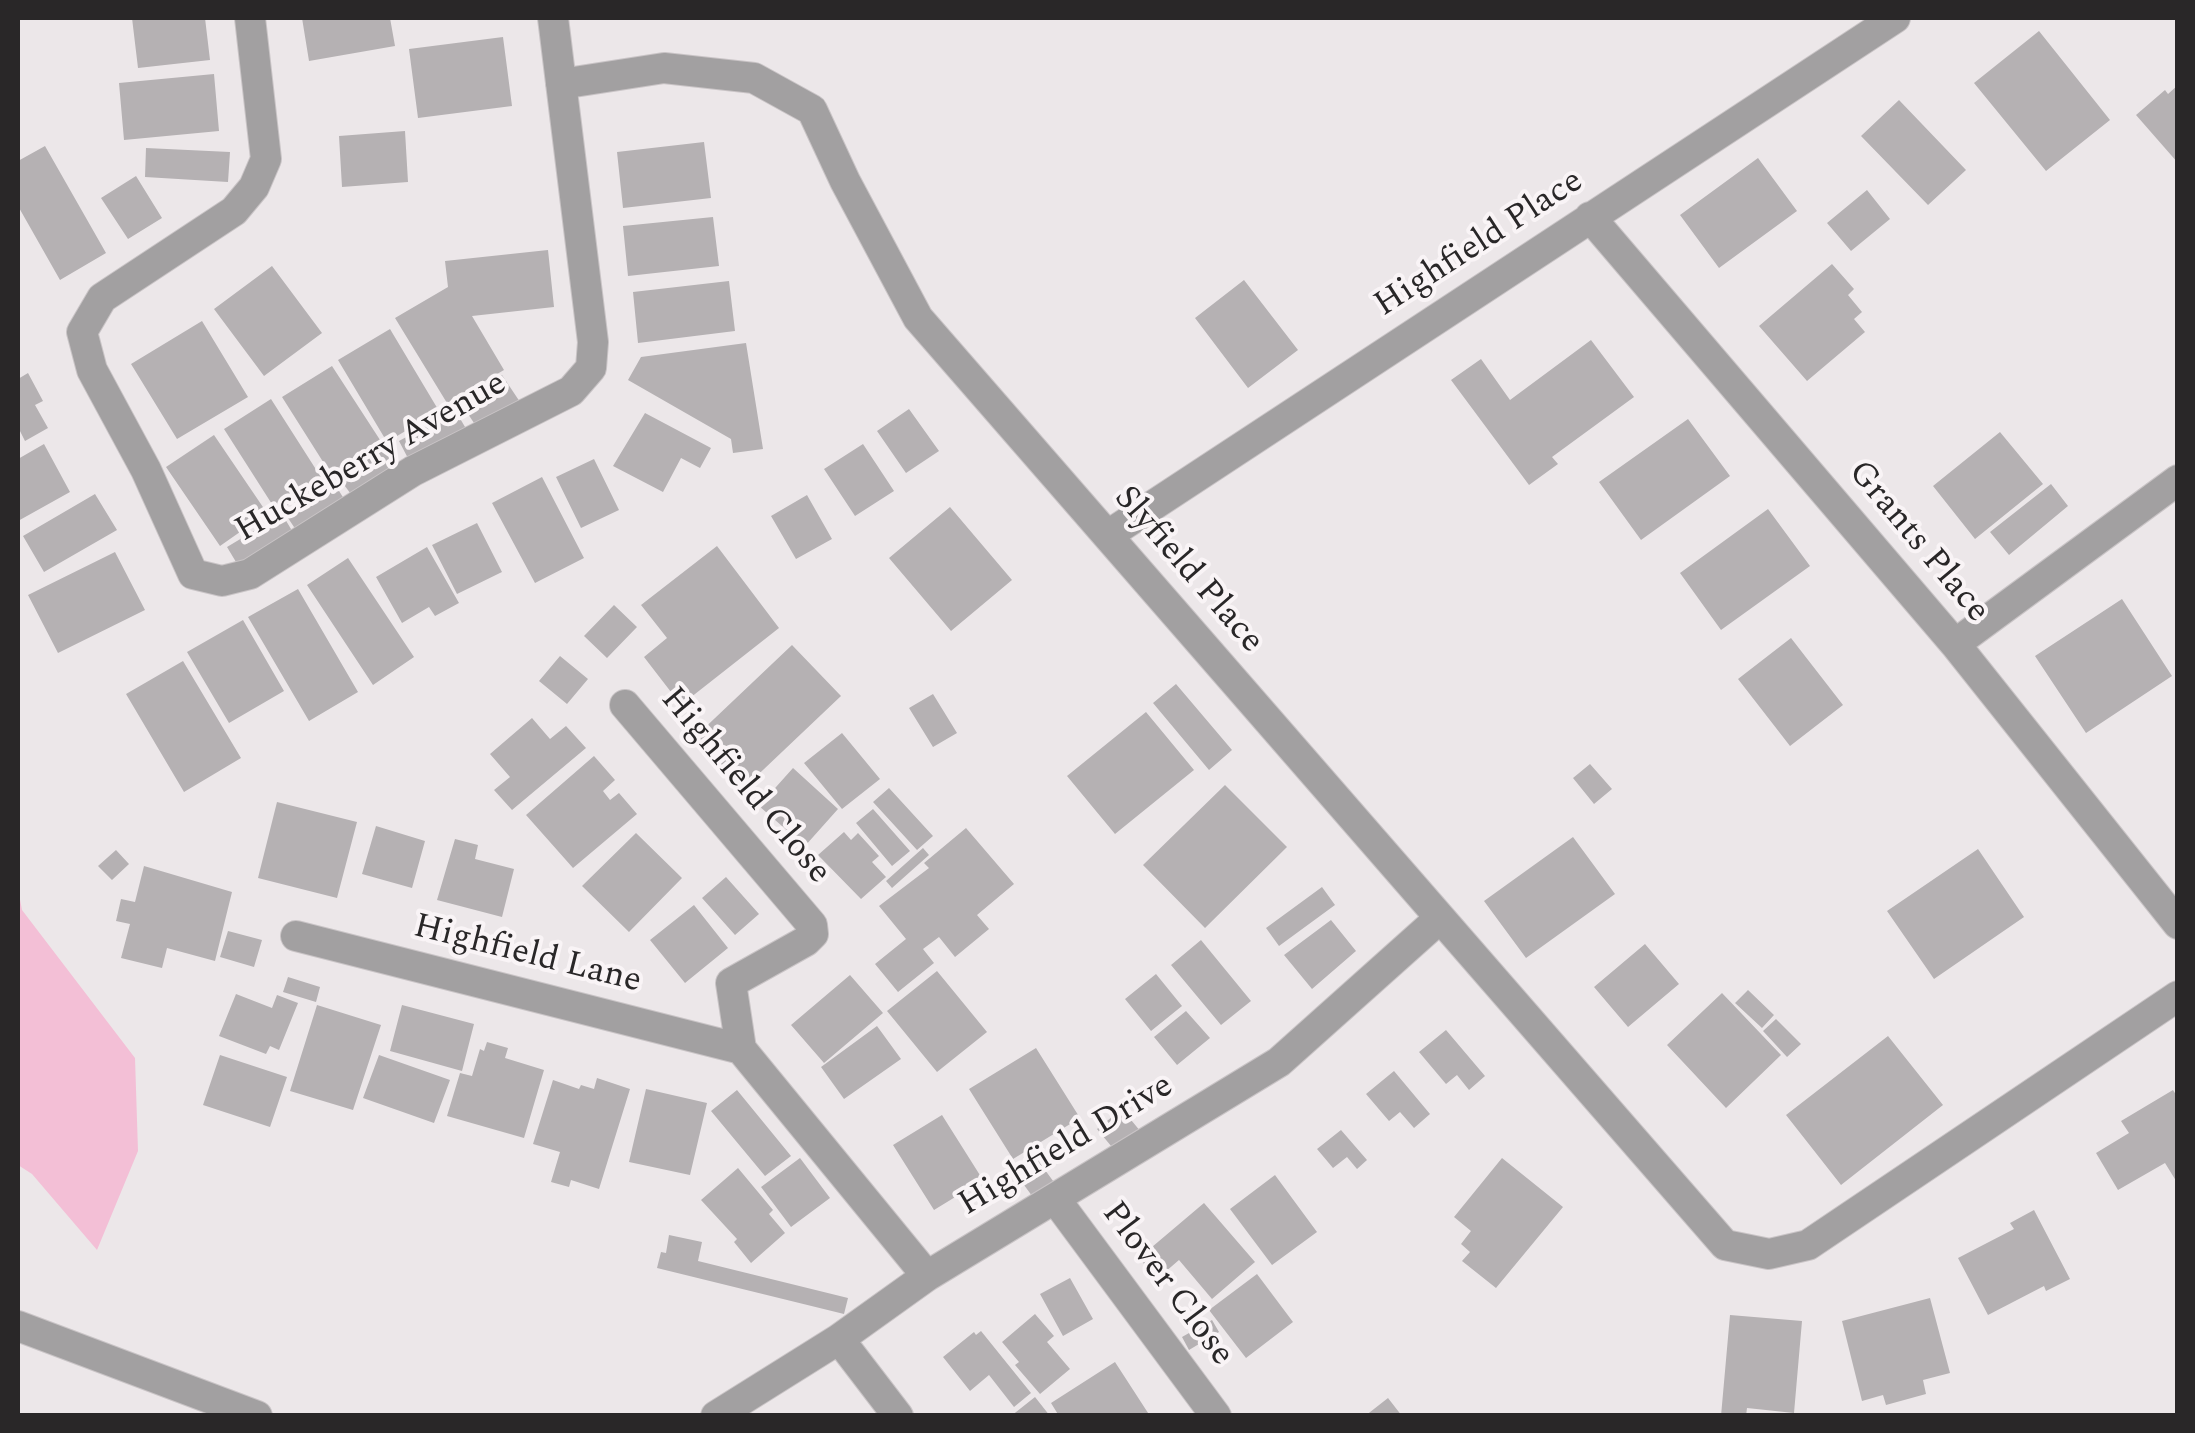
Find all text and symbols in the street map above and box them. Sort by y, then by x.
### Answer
street label: Highfield Place [1368,162,1592,328]
street label: Huckeberry Avenue [229,364,515,554]
street label: Grants Place [1837,454,1997,632]
street label: Slyfield Place [1103,479,1271,663]
street label: Highfield Close [650,680,838,894]
street label: Highfield Lane [409,907,645,1005]
street label: Highfield Drive [952,1067,1182,1227]
street label: Plover Close [1091,1195,1241,1375]

